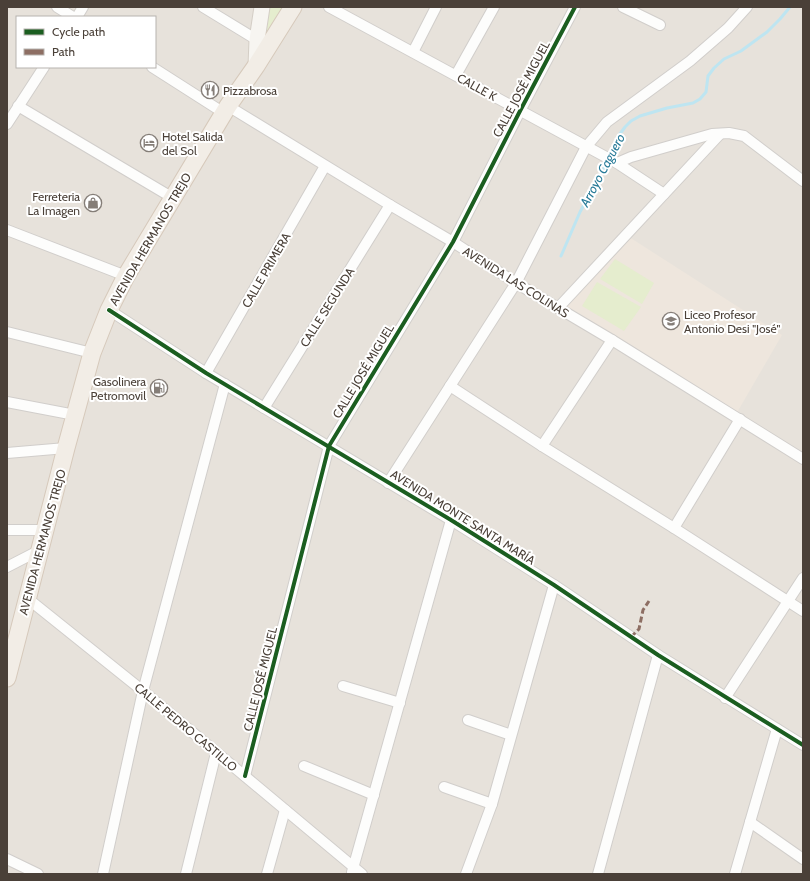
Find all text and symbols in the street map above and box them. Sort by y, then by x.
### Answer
legend [16,16,156,68]
text: Cycle path [52,24,105,39]
street label: CALLE JOSÉ MIGUEL [489,38,553,140]
text: Path [52,44,75,59]
street label: CALLE K [455,70,500,104]
restaurant icon: Pizzabrosa [200,80,220,100]
place label: Pizzabrosa [223,83,277,98]
place label: Hotel Salida del Sol [162,129,223,158]
water label: Arroyo Caguero [576,131,628,210]
hotel icon: Hotel Salida del Sol [139,133,159,153]
street label: AVENIDA HERMANOS TREJO [106,170,194,308]
place label: Ferreteria La Imagen [27,189,80,218]
shop icon: Ferreteria La Imagen [83,193,103,213]
street label: CALLE PRIMERA [238,229,294,310]
street label: AVENIDA LAS COLINAS [460,243,572,321]
street label: CALLE SEGUNDA [297,264,358,350]
place label: Liceo Profesor Antonio Desi "José" [684,307,780,336]
school or university icon: Liceo Profesor Antonio Desi "José" [661,311,681,331]
street label: CALLE JOSÉ MIGUEL [329,321,397,421]
place label: Gasolinera Petromovil [91,374,146,403]
fuel station icon: Gasolinera Petromovil [149,378,169,398]
street label: AVENIDA MONTE SANTA MARÍA [388,466,539,568]
street label: AVENIDA HERMANOS TREJO [15,467,69,617]
street label: CALLE JOSÉ MIGUEL [240,625,280,733]
street label: CALLE PEDRO CASTILLO [131,680,241,774]

